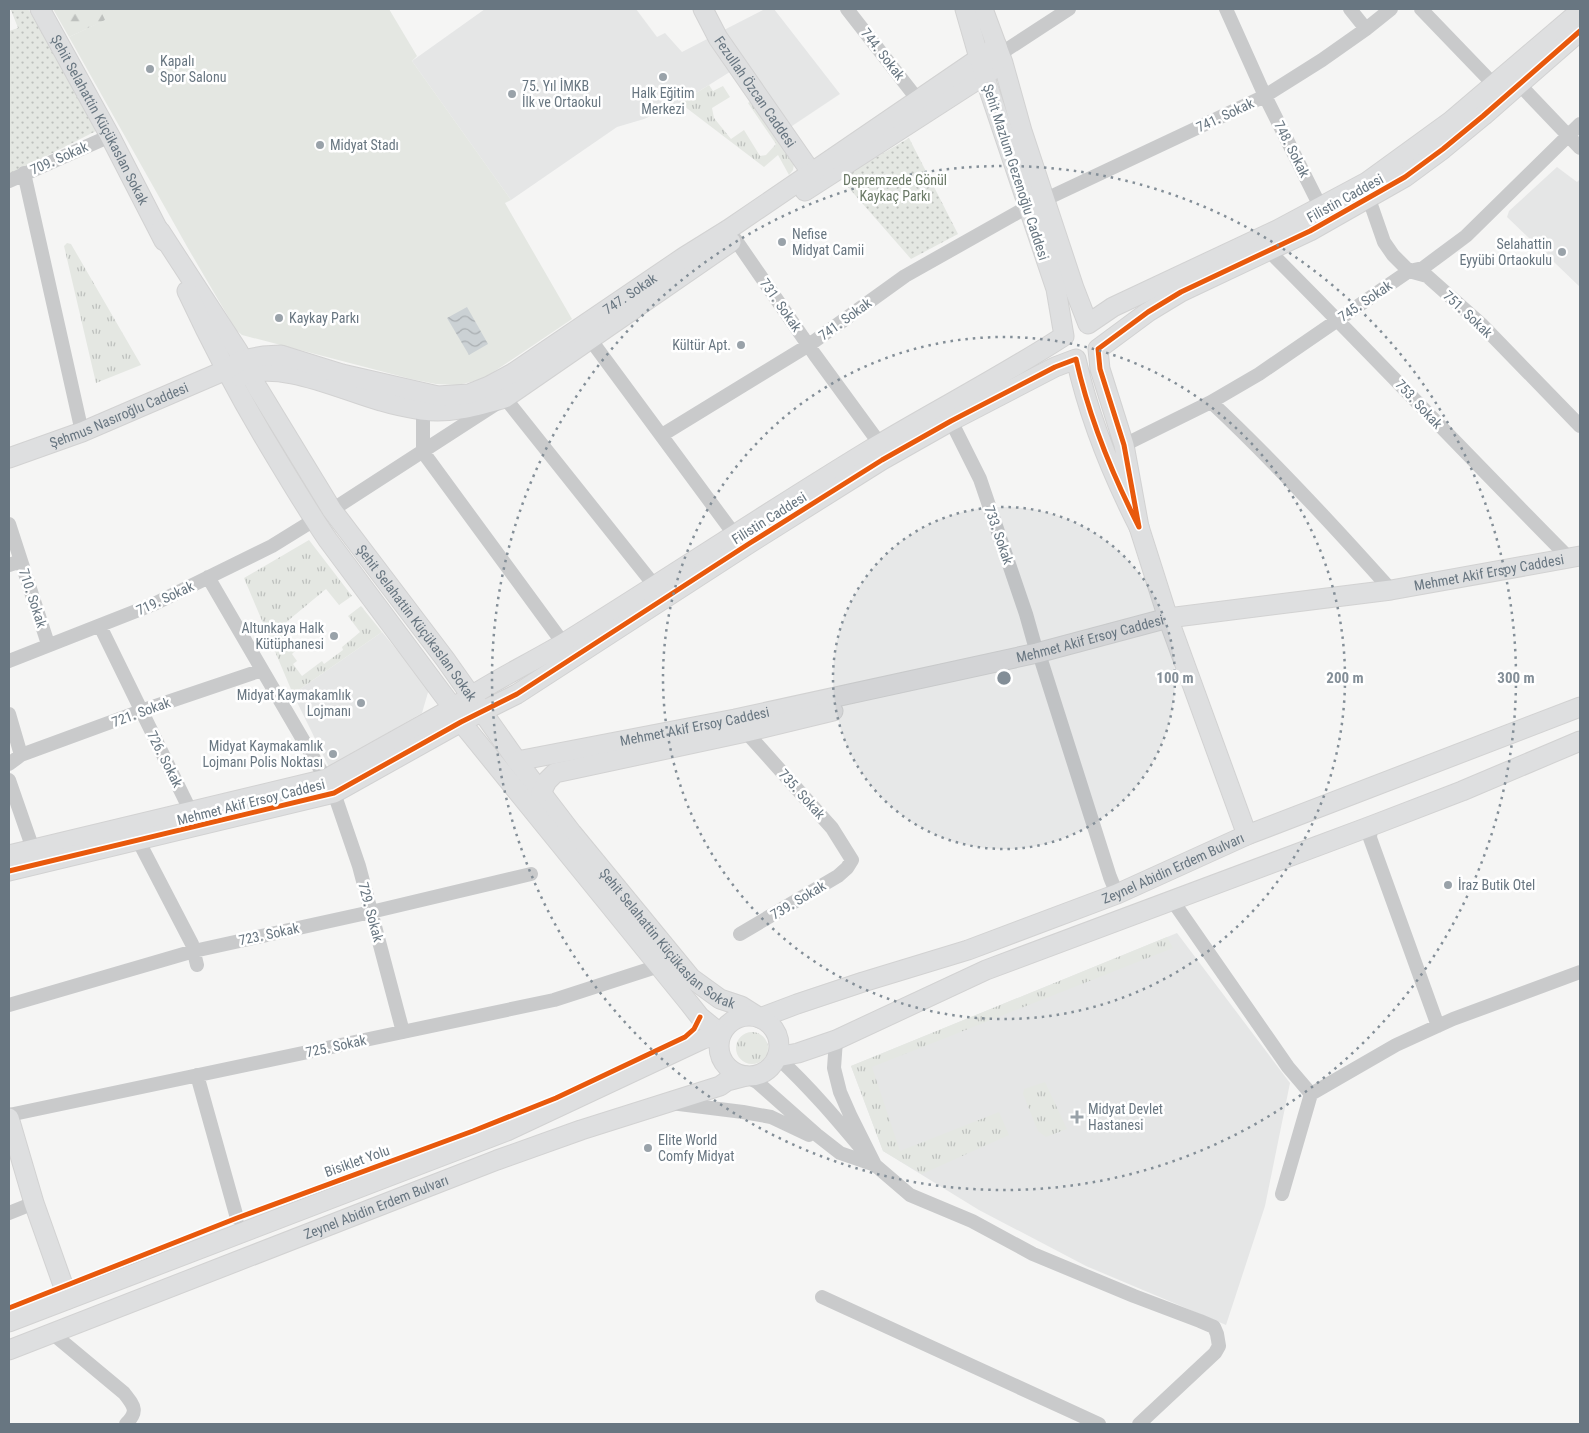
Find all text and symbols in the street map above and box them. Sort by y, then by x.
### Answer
street label: 744. Sokak [858,25,909,84]
street label: Şehit Selahattin Küçükaslan Sokak [48,32,152,208]
street label: Fezullah Özcan Caddesi [711,33,799,150]
place label: Kapalı Spor Salonu [160,53,226,85]
marker: Kapalı Spor Salonu [144,63,156,75]
marker: Halk Eğitim Merkezi [657,71,669,83]
place label: 75. Yıl İMKB İlk ve Ortaokul [522,78,601,110]
street label: Şehit Mazlum Gezenoğlu Caddesi [980,82,1052,262]
place label: Halk Eğitim Merkezi [632,85,694,117]
marker: 75. Yıl İMKB İlk ve Ortaokul [506,88,518,100]
street label: 741. Sokak [1194,95,1257,135]
street label: 748. Sokak [1271,118,1313,181]
place label: Midyat Stadı [330,137,399,153]
street label: 709. Sokak [28,138,91,178]
marker: Midyat Stadı [314,139,326,151]
street label: Filistin Caddesi [1304,170,1386,226]
park label: Depremzede Gönül Kaykaç Parkı [843,172,947,204]
place label: Nefise Midyat Camii [792,226,864,258]
marker: Nefise Midyat Camii [776,236,788,248]
place label: Selahattin Eyyübi Ortaokulu [1460,236,1552,268]
marker: Selahattin Eyyübi Ortaokulu [1556,246,1568,258]
street label: 747. Sokak [600,270,660,318]
street label: 731. Sokak [757,275,806,335]
street label: 745. Sokak [1335,277,1395,325]
street label: 751. Sokak [1440,287,1496,341]
street label: 741. Sokak [816,294,875,343]
place label: Kaykay Parkı [289,310,359,326]
marker: Kaykay Parkı [273,312,285,324]
place label: Kültür Apt. [672,337,731,353]
marker: Kültür Apt. [735,339,747,351]
street label: 753. Sokak [1392,376,1446,432]
street label: Şehmus Nasıroğlu Caddesi [47,379,191,451]
street label: Filistin Caddesi [729,489,809,547]
street label: 733. Sokak [981,503,1017,567]
street label: Şehit Selahattin Küçükaslan Sokak [353,542,480,704]
street label: Mehmet Akif Ersoy Caddesi [1413,551,1565,594]
street label: 710. Sokak [16,566,50,630]
street label: 719. Sokak [134,578,197,618]
street label: Mehmet Akif Ersoy Caddesi [1015,611,1166,665]
place label: Altunkaya Halk Kütüphanesi [242,620,325,652]
marker: Altunkaya Halk Kütüphanesi [328,630,340,642]
centre of rings [995,669,1013,687]
text: 100 m [1156,669,1194,687]
text: 200 m [1326,669,1364,687]
text: 300 m [1497,669,1535,687]
place label: Midyat Kaymakamlık Lojmanı [237,687,352,719]
street label: 721. Sokak [109,694,173,730]
marker: Midyat Kaymakamlık Lojmanı [355,697,367,709]
street label: Mehmet Akif Ersoy Caddesi [619,704,771,749]
street label: 726. Sokak [144,728,186,791]
place label: Midyat Kaymakamlık Lojmanı Polis Noktası [202,738,324,770]
marker: Midyat Kaymakamlık Lojmanı Polis Noktası [327,748,339,760]
street label: 735. Sokak [776,766,829,823]
street label: Mehmet Akif Ersoy Caddesi [175,776,327,828]
street label: Zeynel Abidin Erdem Bulvarı [1100,829,1246,907]
street label: Şehit Selahattin Küçükaslan Sokak [597,865,738,1012]
street label: 739. Sokak [768,877,829,923]
place label: İraz Butik Otel [1458,877,1535,893]
marker: İraz Butik Otel [1442,879,1454,891]
street label: 729. Sokak [355,880,387,944]
street label: 723. Sokak [237,920,301,948]
street label: 725. Sokak [304,1032,368,1060]
place label: Midyat Devlet Hastanesi [1088,1101,1163,1133]
marker: Midyat Devlet Hastanesi [1070,1110,1084,1124]
place label: Elite World Comfy Midyat [658,1132,734,1164]
street label: Bisiklet Yolu [322,1142,392,1180]
marker: Elite World Comfy Midyat [642,1142,654,1154]
street label: Zeynel Abidin Erdem Bulvarı [302,1172,451,1242]

